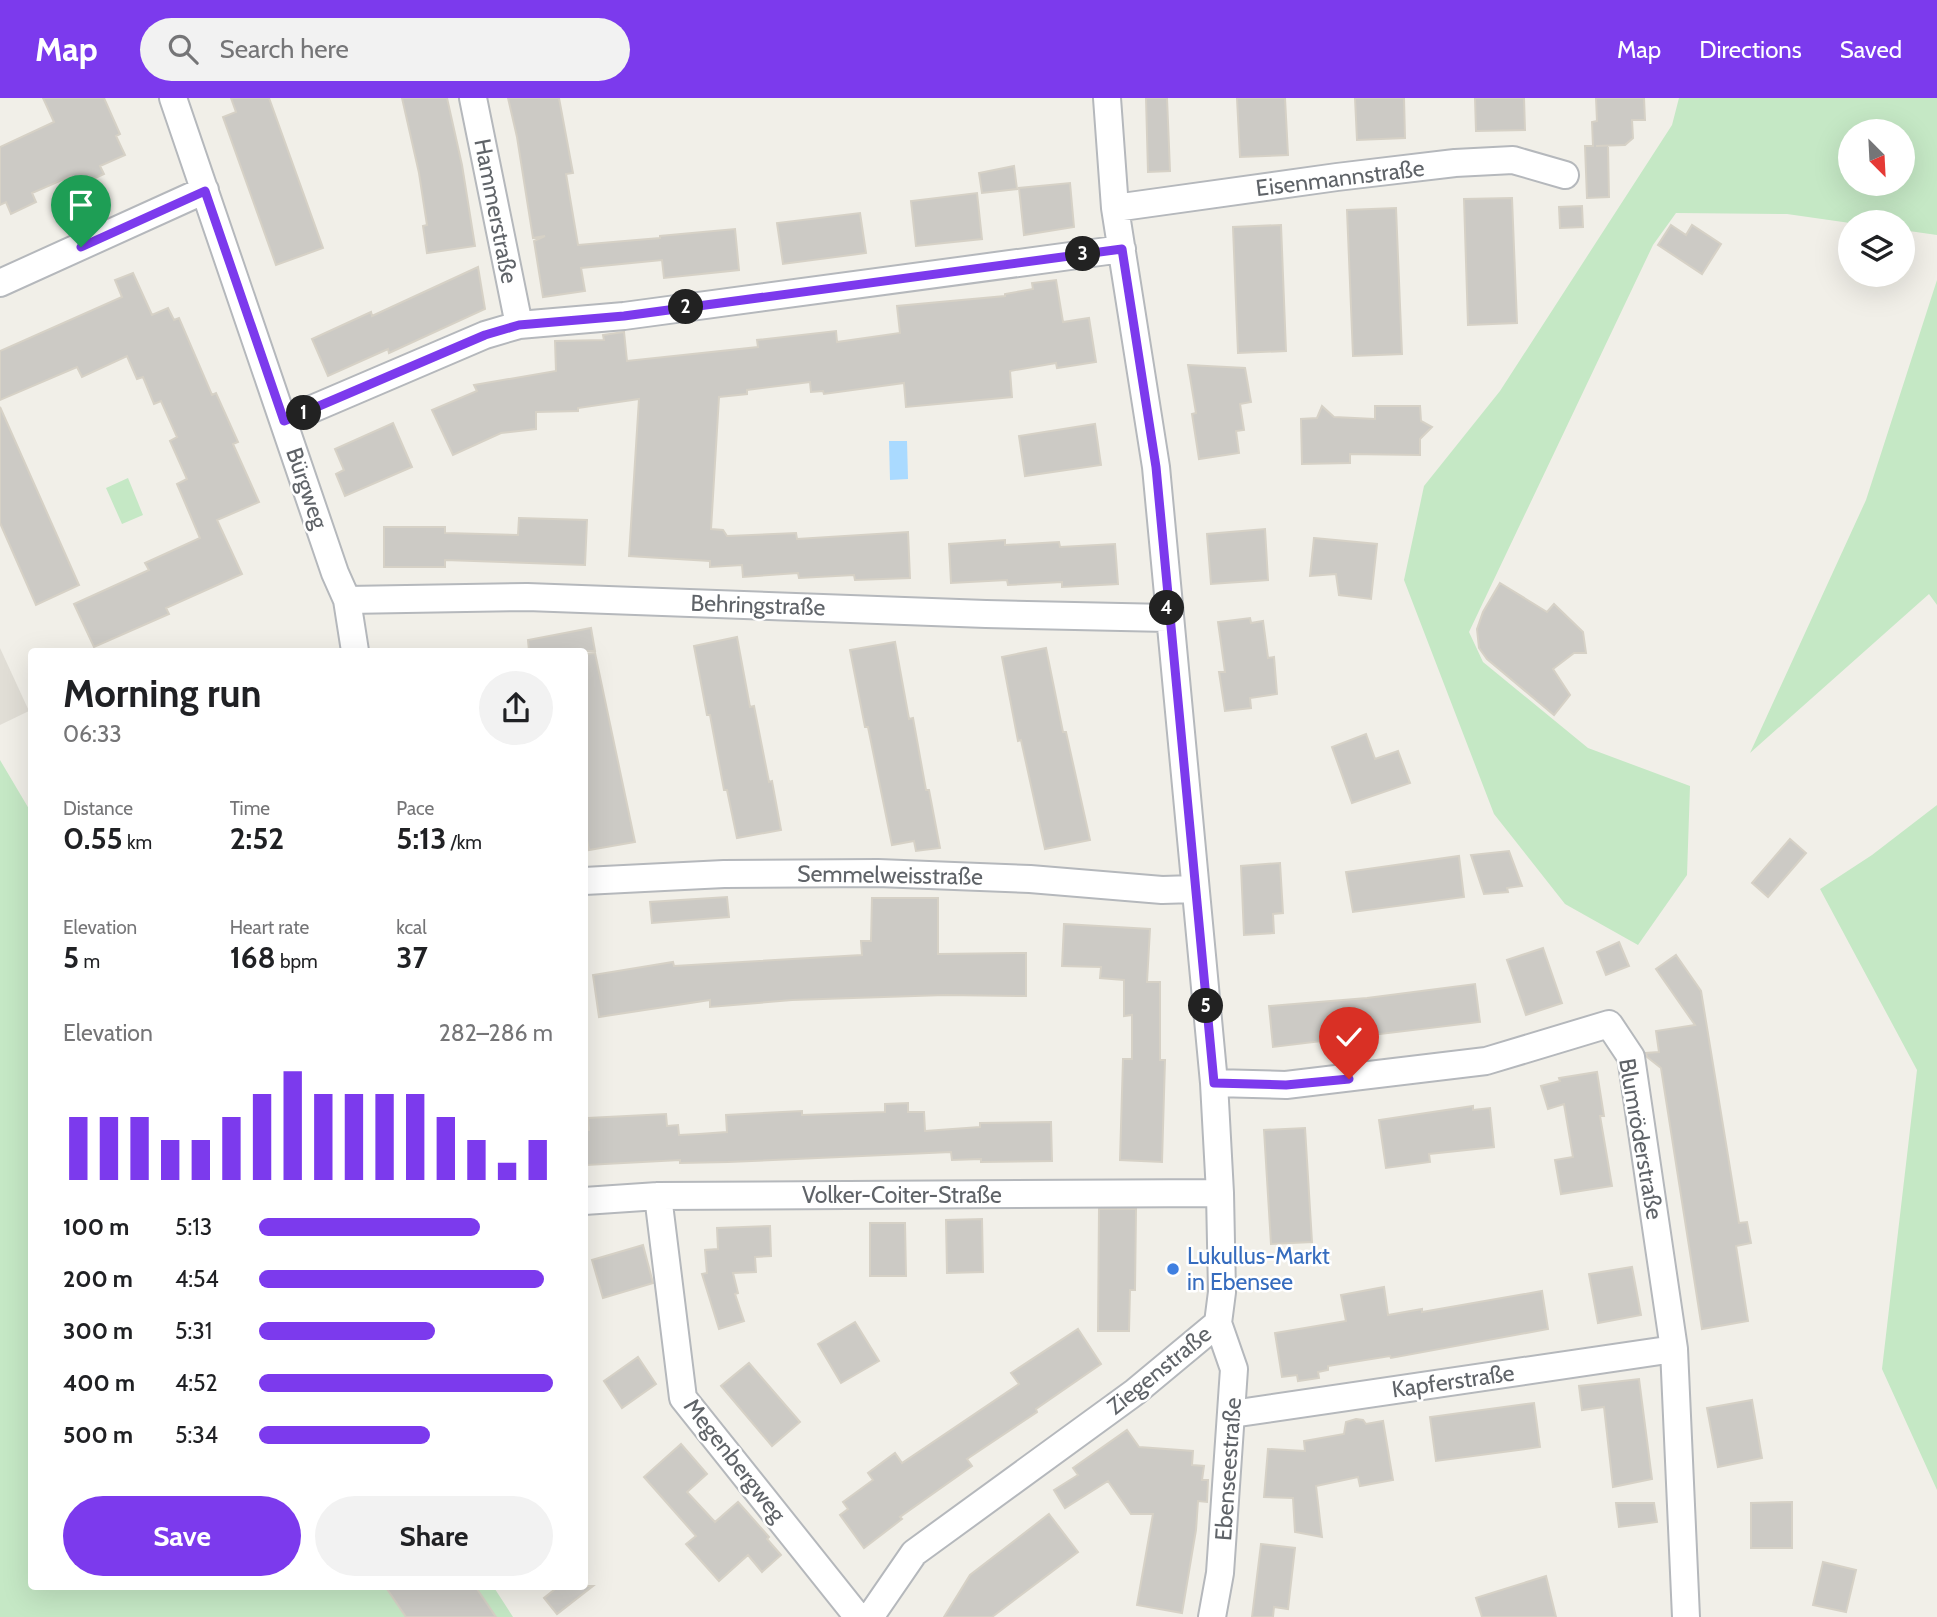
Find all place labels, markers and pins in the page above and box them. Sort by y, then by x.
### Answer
pin [51,175,111,247]
pin: 3 [1066,236,1100,272]
pin: 2 [668,290,704,325]
pin: 1 [286,396,322,430]
pin: 4 [1150,590,1184,626]
pin: 5 [1188,988,1224,1024]
pin [1319,1007,1379,1079]
place label: Lukullus-Markt in Ebensee [1187,1242,1330,1296]
marker: Lukullus-Markt in Ebensee [1165,1261,1181,1277]

